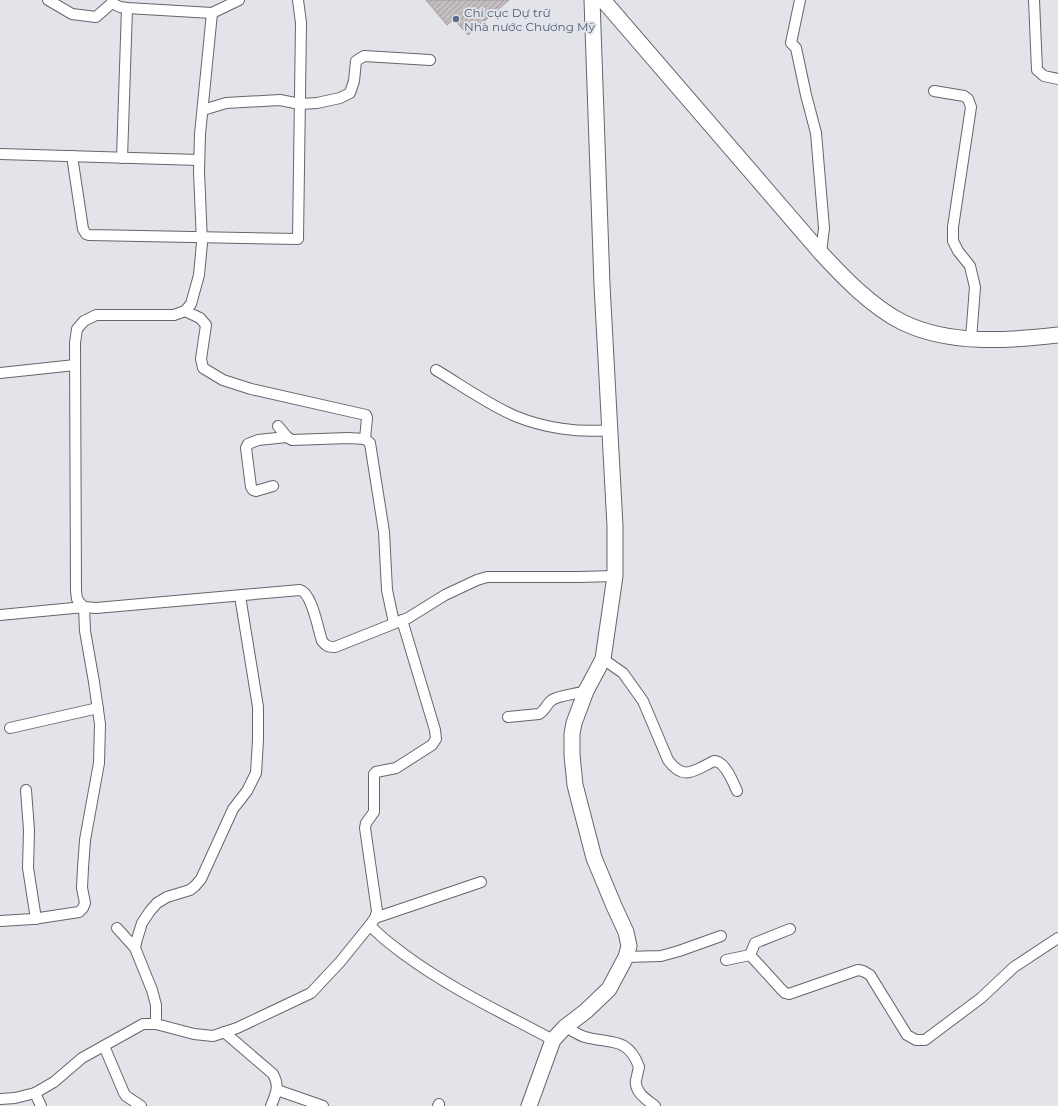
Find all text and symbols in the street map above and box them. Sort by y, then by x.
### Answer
place label: Chi cục Dự trữ Nhà nước Chương Mỹ [464,5,596,34]
marker: Chi cục Dự trữ Nhà nước Chương Mỹ [451,14,461,24]

